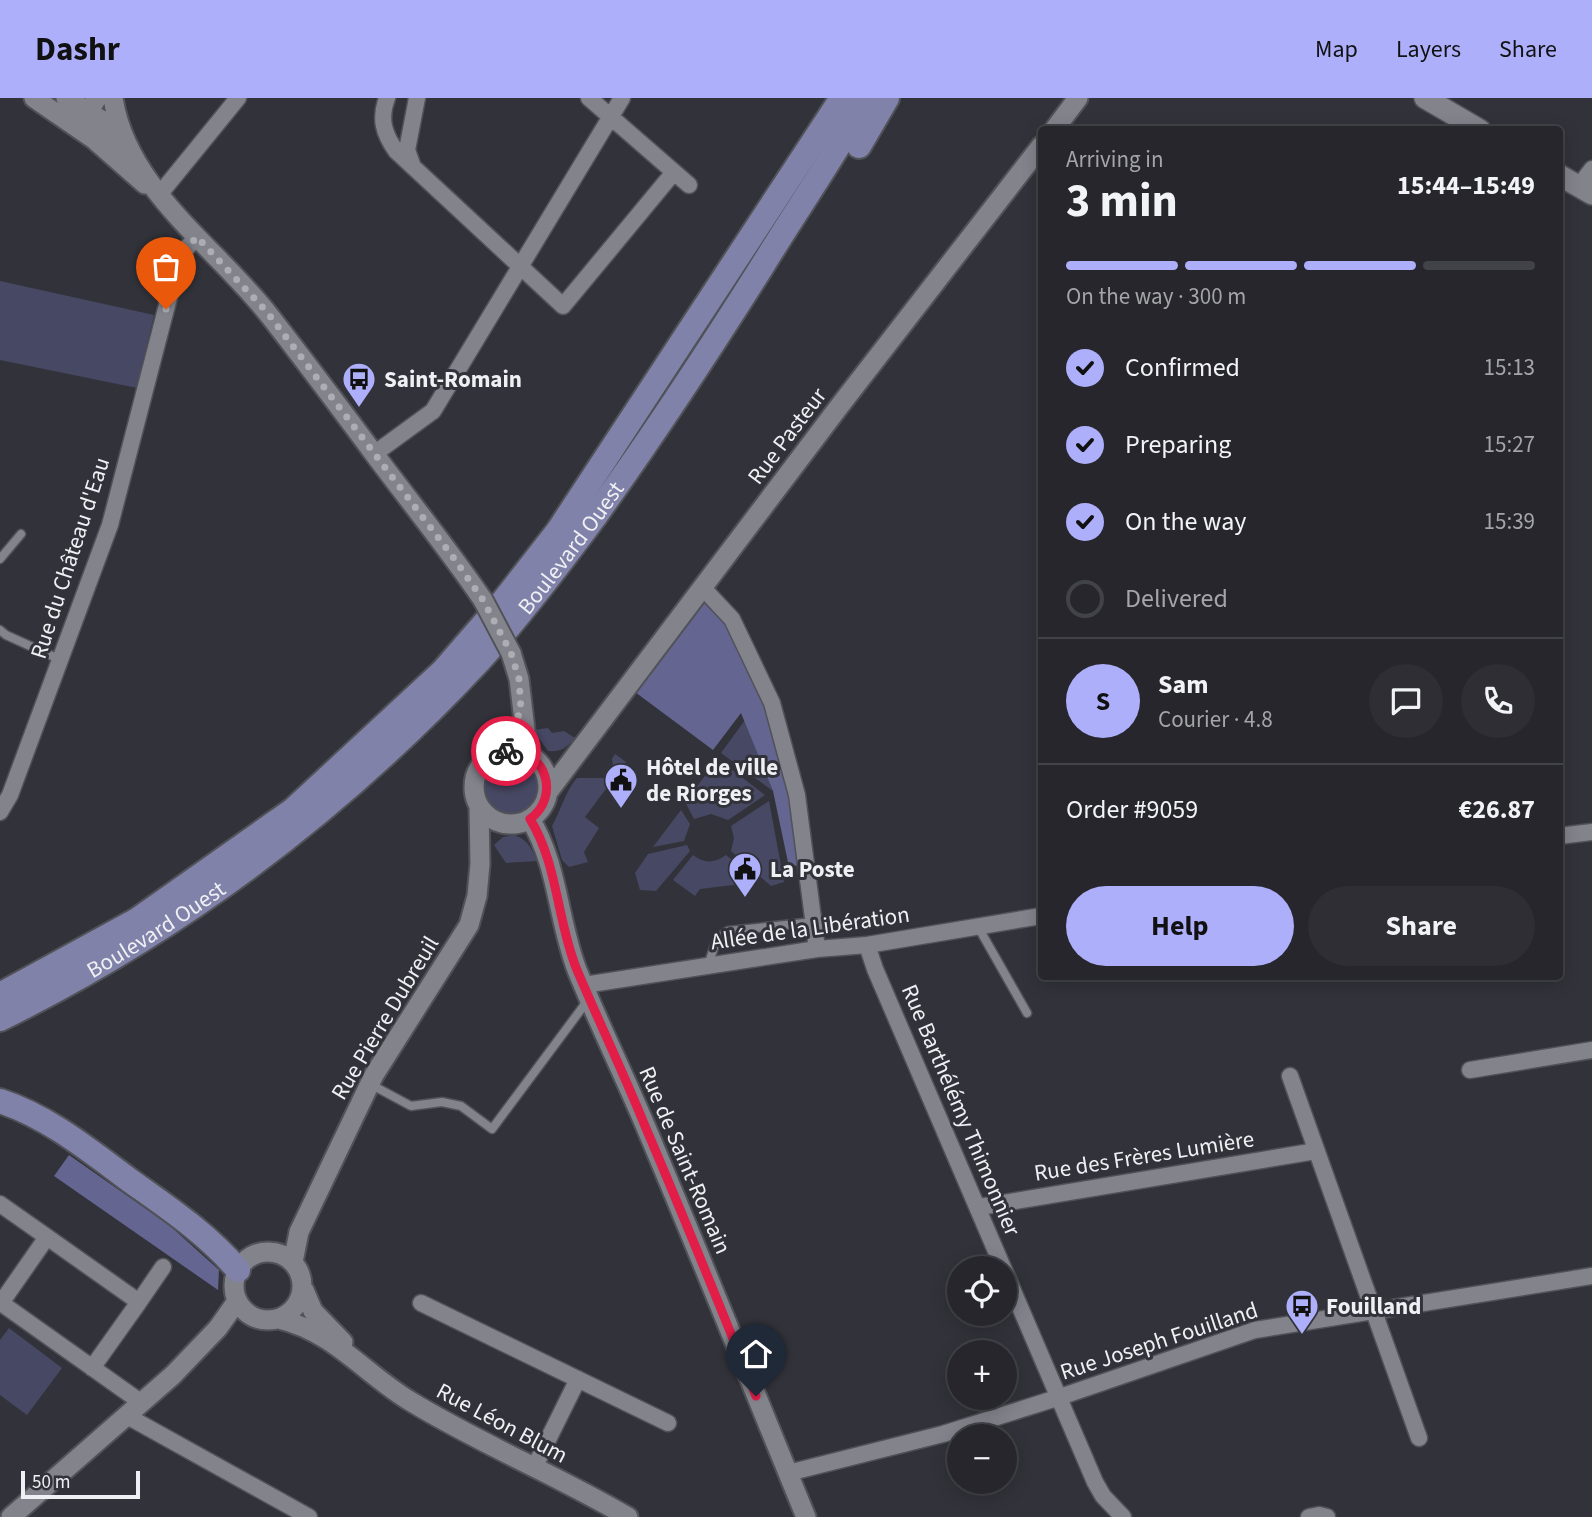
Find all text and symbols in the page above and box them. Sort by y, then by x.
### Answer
text: Dashr [35,26,120,73]
text: Map [1315,32,1358,67]
text: Layers [1396,32,1461,67]
text: Share [1499,32,1557,67]
text: Arriving in [1066,143,1164,176]
text: 15:44–15:49 [1397,167,1535,204]
text: 3 min [1066,169,1178,234]
pin [136,237,196,309]
icon: bag [147,248,185,286]
text: On the way · 300 m [1066,280,1246,313]
icon: check [1066,349,1104,387]
text: Confirmed [1125,349,1240,386]
text: 15:13 [1484,351,1535,384]
bus stop icon: Saint-Romain [340,360,378,409]
place label: Saint-Romain [384,363,522,396]
street label: Rue Pasteur [740,380,835,491]
icon: check [1066,426,1104,464]
text: Preparing [1125,426,1231,463]
text: 15:27 [1484,428,1535,461]
street label: Rue du Château d'Eau [22,453,118,663]
street label: Boulevard Ouest [509,474,632,621]
icon: check [1066,503,1104,541]
text: On the way [1125,503,1246,540]
text: 15:39 [1484,505,1535,538]
text: Delivered [1125,580,1228,617]
button: chat [1369,664,1443,738]
button: phone [1461,664,1535,738]
text: Sam [1158,666,1208,703]
text: S [1096,683,1110,720]
text: Courier · 4.8 [1158,703,1273,736]
courier [471,716,541,786]
icon: bike [487,732,525,770]
place label: Hôtel de ville de Riorges [646,751,778,810]
public building icon: Hôtel de ville de Riorges [602,761,640,810]
text: Order #9059 [1066,791,1198,828]
text: €26.87 [1459,791,1535,828]
public building icon: La Poste [726,850,764,899]
place label: La Poste [770,853,855,886]
street label: Boulevard Ouest [80,872,232,986]
button: Help [1066,886,1294,966]
button: Share [1308,886,1535,966]
street label: Allée de la Libération [708,898,912,958]
street label: Rue Pierre Dubreuil [323,930,447,1106]
street label: Rue Barthélémy Thimonnier [893,979,1029,1242]
street label: Rue de Saint-Romain [631,1061,739,1259]
street label: Rue des Frères Lumière [1032,1122,1256,1190]
map controls [947,1256,1017,1494]
button: locate [947,1256,1017,1326]
bus stop icon: Fouilland [1283,1287,1321,1336]
place label: Fouilland [1326,1290,1421,1323]
street label: Rue Joseph Fouilland [1056,1293,1262,1389]
pin [726,1324,786,1396]
icon: home [737,1335,775,1373]
button: + [947,1340,1017,1410]
street label: Rue Léon Blum [430,1375,574,1471]
button: − [947,1424,1017,1494]
scale bar [21,1468,140,1500]
text: 50 m [32,1469,70,1496]

